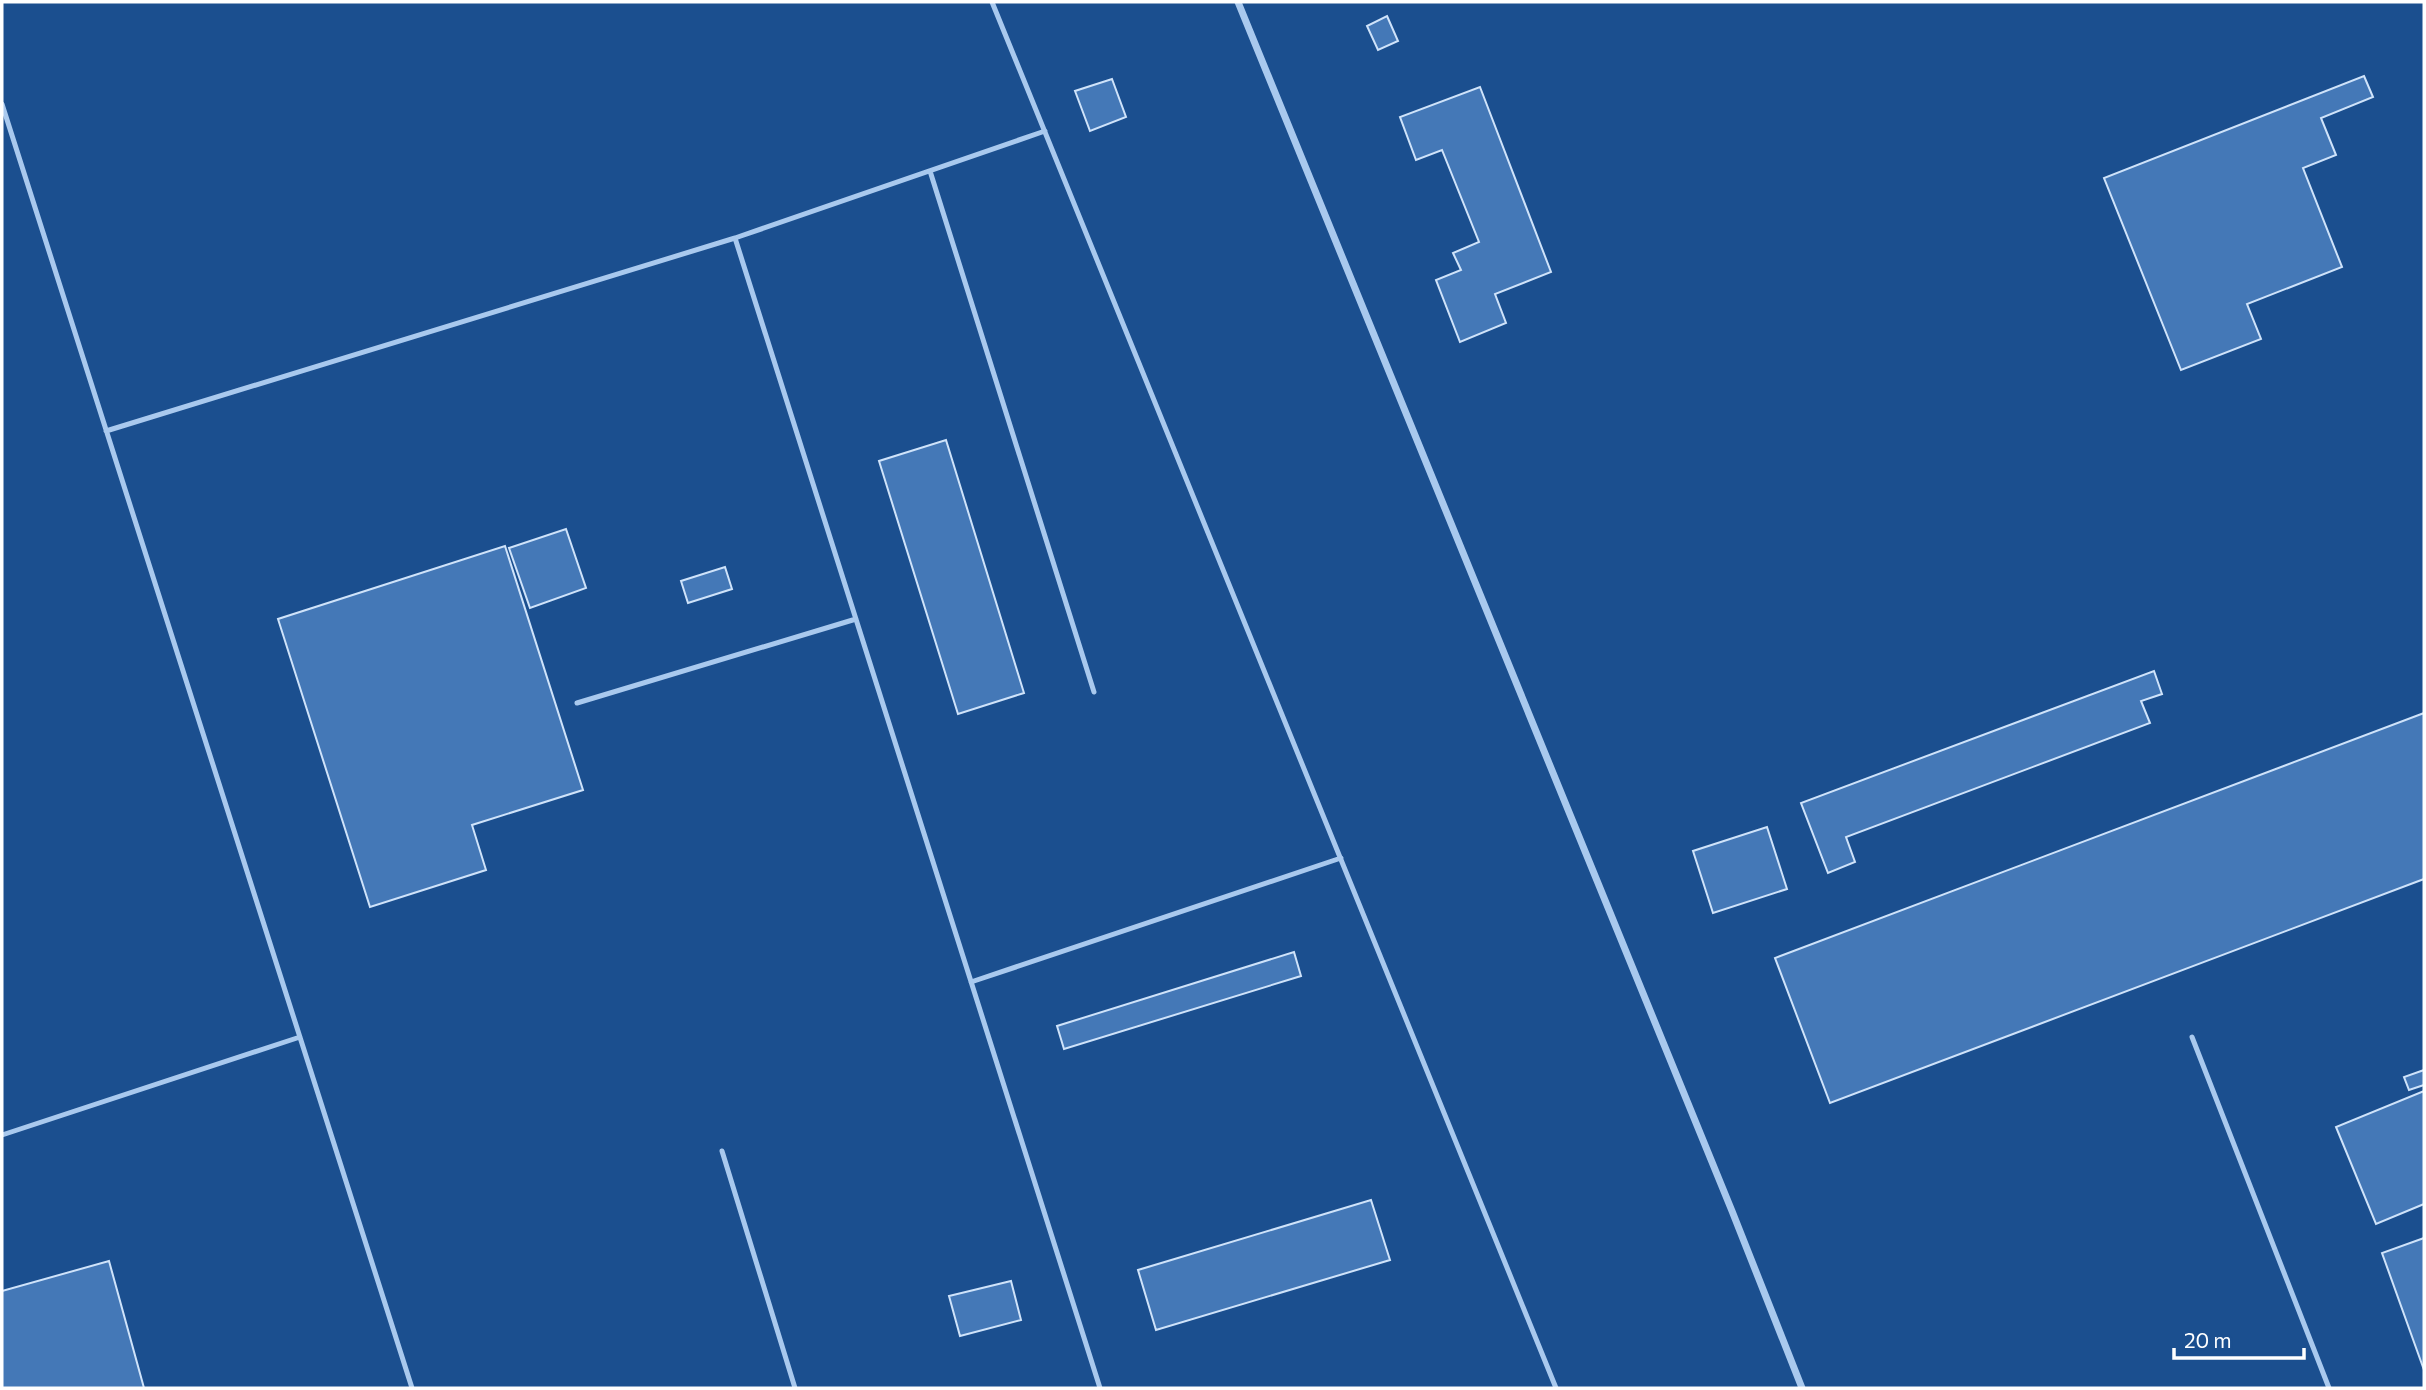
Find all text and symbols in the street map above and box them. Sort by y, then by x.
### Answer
scale bar [2174,1316,2304,1360]
text: 20 m [2184,1327,2232,1352]

